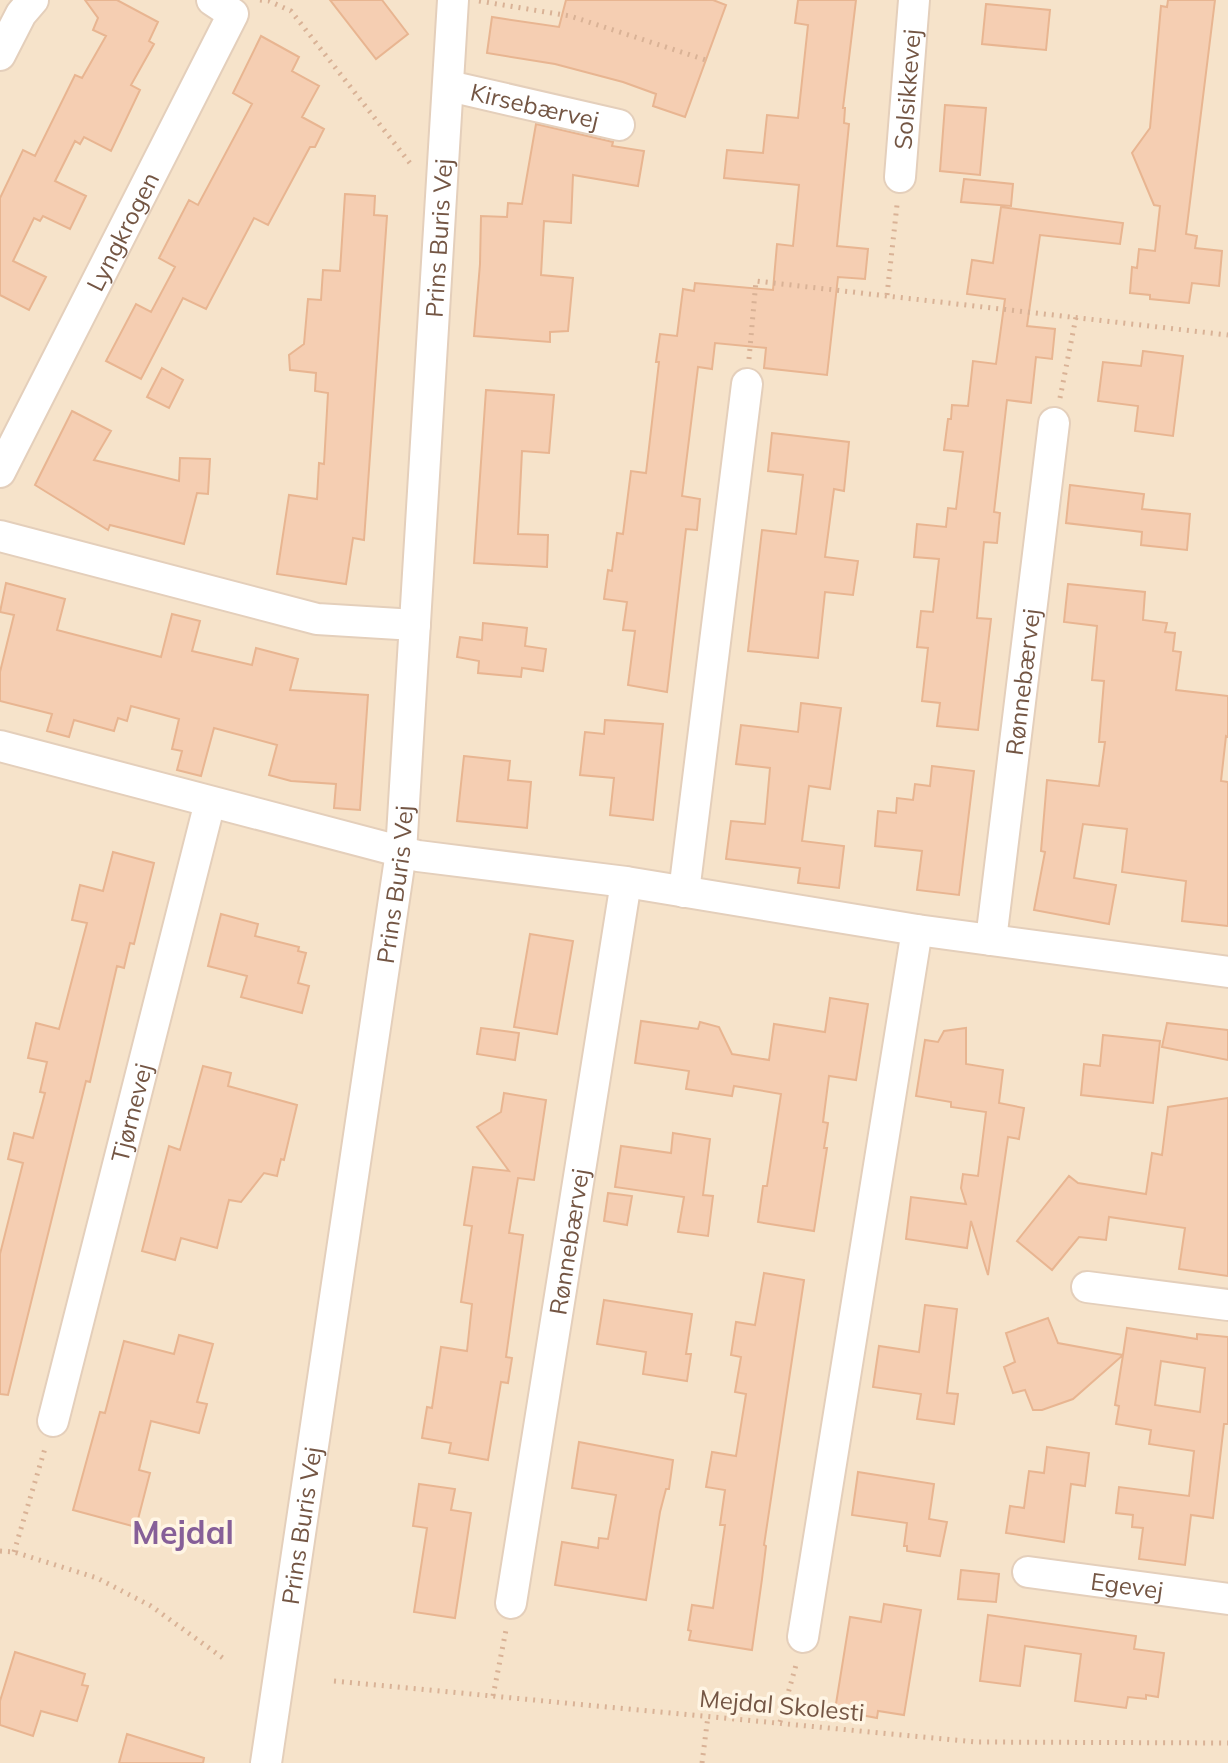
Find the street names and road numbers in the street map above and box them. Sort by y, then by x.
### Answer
street label: Solsikkevej [887,28,927,151]
street label: Kirsebærvej [468,76,602,135]
street label: Prins Buris Vej [419,158,458,318]
street label: Lyngkrogen [80,167,165,296]
street label: Rønnebærvej [999,607,1046,757]
street label: Prins Buris Vej [370,805,419,965]
street label: Tjørnevej [104,1060,158,1165]
street label: Rønnebærvej [542,1166,595,1317]
street label: Prins Buris Vej [275,1445,328,1606]
street label: Egevej [1089,1566,1165,1605]
street label: Mejdal Skolesti [698,1683,866,1727]

